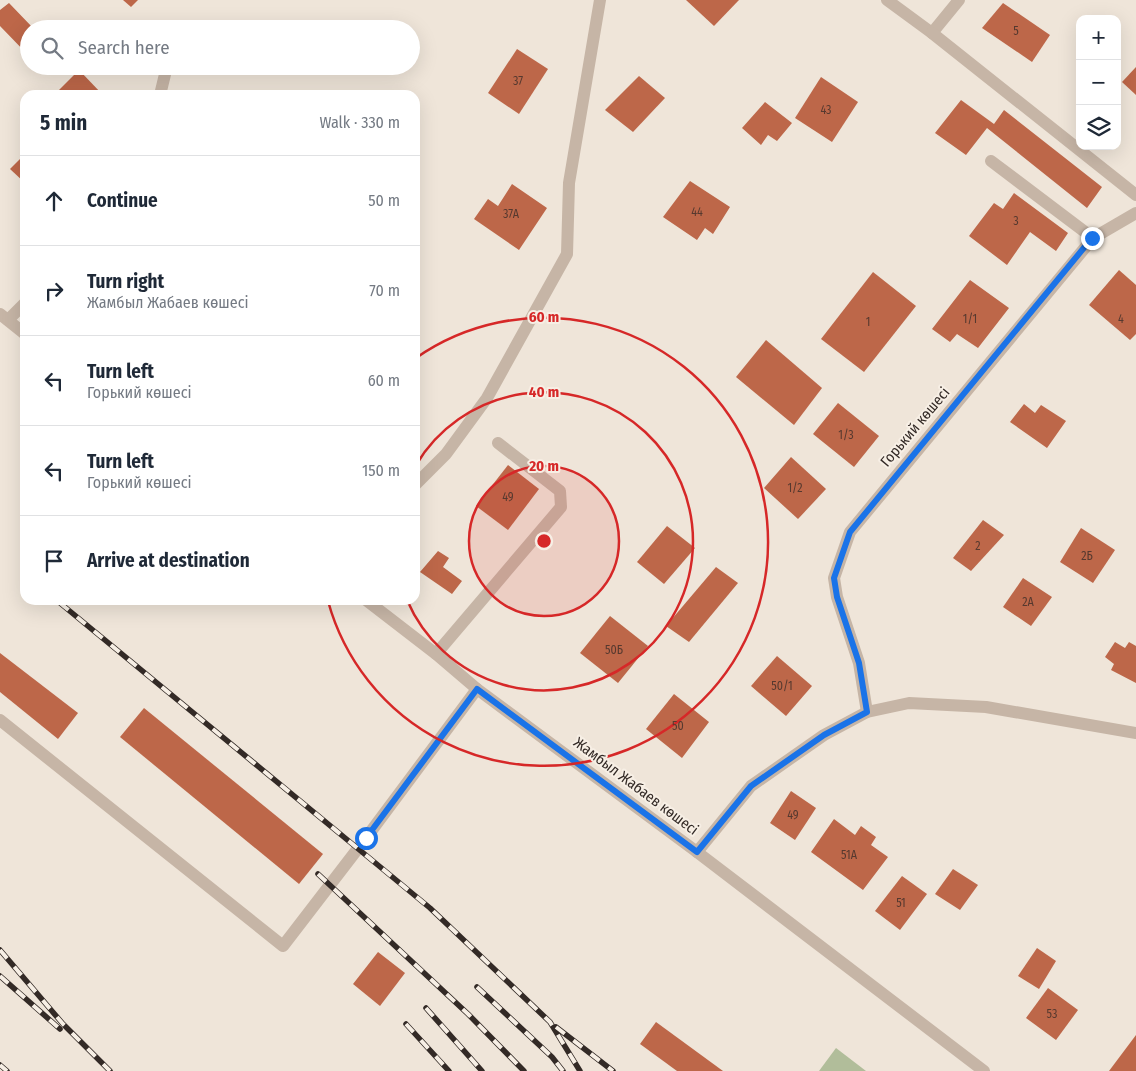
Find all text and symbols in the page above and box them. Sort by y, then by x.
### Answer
map controls [1076,15,1121,150]
button: + [1076,15,1121,60]
search box [20,20,420,75]
house number: 5 [1013,24,1019,38]
icon: search [38,34,66,62]
text: Search here [78,36,170,59]
button: − [1076,60,1121,105]
house number: 37 [513,74,523,88]
house number: 43 [820,103,832,117]
button: layers [1076,105,1121,150]
text: 5 min [40,110,87,136]
text: Walk · 330 m [319,113,400,132]
icon: ahead [40,187,68,215]
text: Continue [87,189,158,212]
text: 50 m [368,191,400,210]
house number: 44 [691,205,703,219]
house number: 37А [503,207,520,221]
house number: 3 [1013,214,1019,228]
route end [1081,227,1104,250]
text: Turn right [87,270,164,293]
icon: right [40,277,68,305]
text: 70 m [369,281,400,300]
text: Жамбыл Жабаев көшесі [87,293,249,312]
text: 60 m [529,308,559,326]
house number: 1/1 [963,312,977,326]
house number: 4 [1118,312,1124,326]
house number: 1 [866,315,870,329]
text: Turn left [87,360,154,383]
icon: left [40,367,68,395]
text: 60 m [368,371,400,390]
text: Горький көшесі [87,383,192,402]
text: 40 m [529,383,559,401]
street label: Горький көшесі [877,384,953,470]
house number: 1/3 [838,428,854,442]
text: Turn left [87,450,154,473]
icon: left [40,457,68,485]
text: 20 m [528,457,559,475]
text: 150 m [362,461,400,480]
text: Горький көшесі [87,473,192,492]
house number: 1/2 [787,481,803,495]
house number: 49 [502,490,514,504]
centre of rings [535,532,553,550]
house number: 2 [975,539,981,553]
icon: arrive [40,547,68,575]
text: Arrive at destination [87,549,250,572]
house number: 2Б [1081,549,1093,563]
house number: 2А [1022,595,1034,609]
house number: 50Б [605,643,623,657]
house number: 50/1 [771,679,793,693]
house number: 50 [672,719,684,733]
street label: Жамбыл Жабаев көшесі [570,733,702,839]
house number: 49 [787,808,799,822]
route start [355,827,378,850]
house number: 51А [841,848,858,862]
house number: 51 [896,896,906,910]
house number: 53 [1047,1007,1057,1021]

